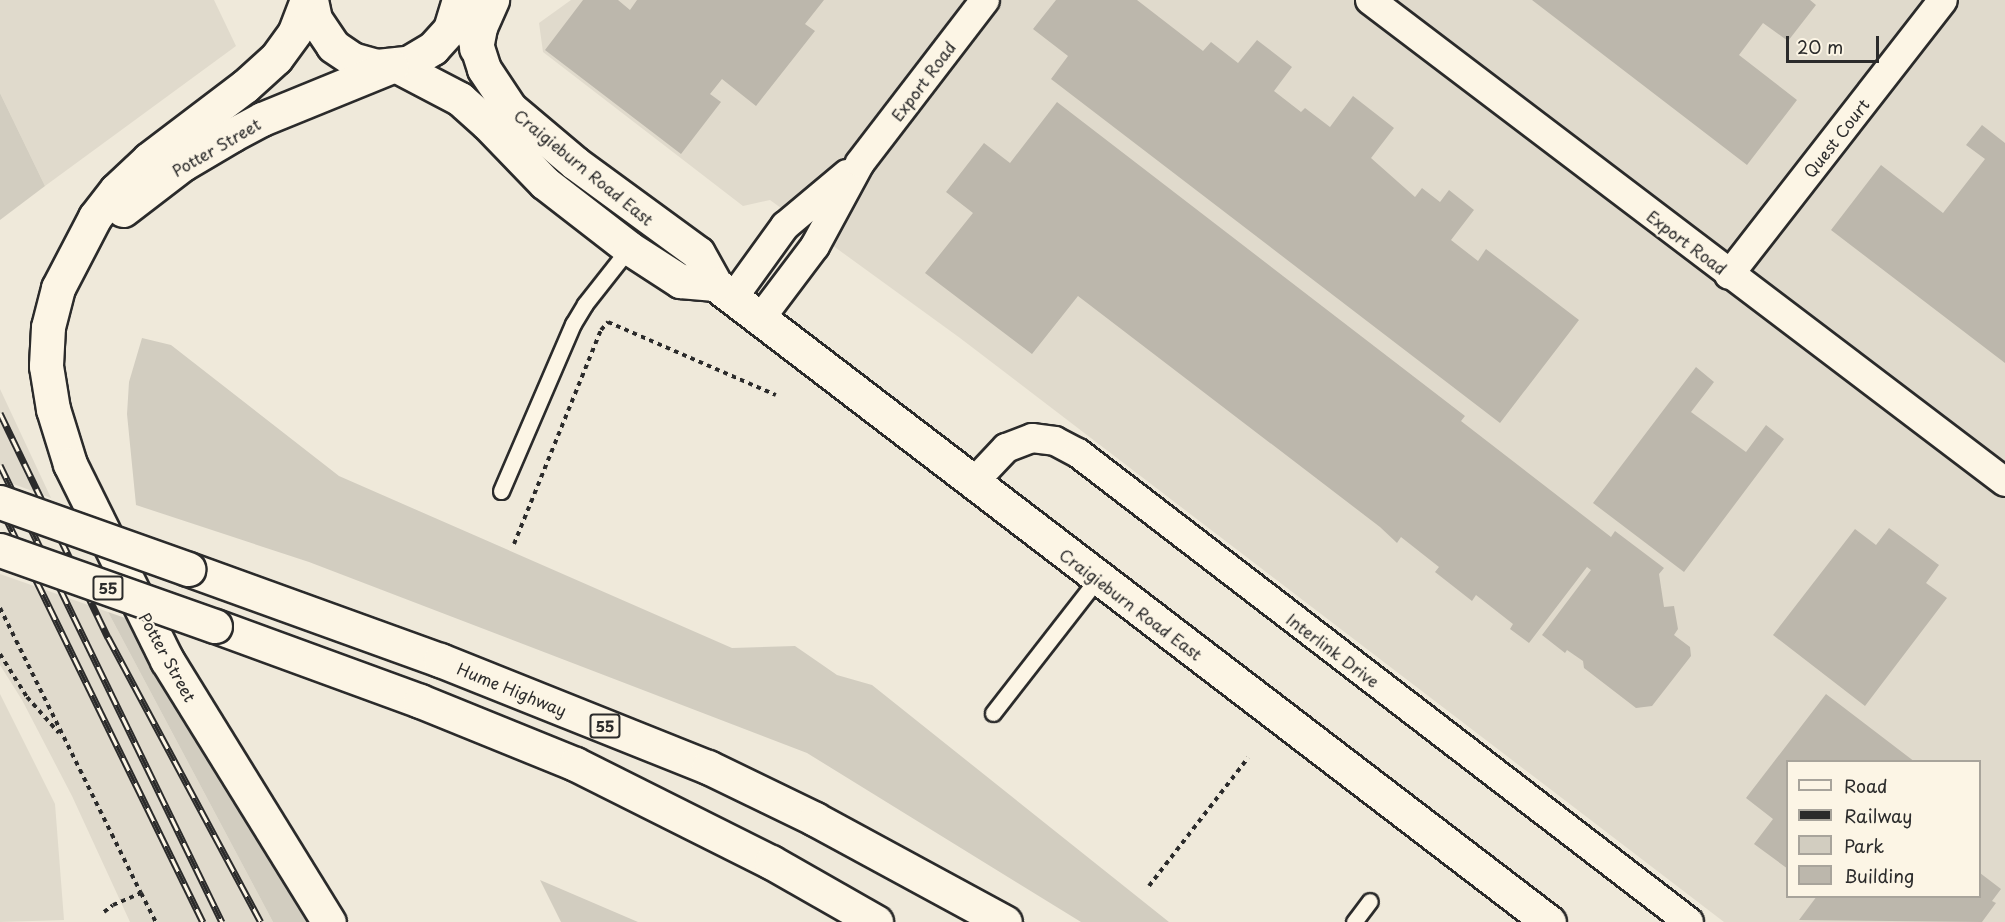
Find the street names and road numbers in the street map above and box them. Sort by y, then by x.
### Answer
street label: Export Road [887,38,959,124]
street label: Quest Court [1800,95,1872,181]
street label: Craigieburn Road East [511,105,657,229]
street label: Potter Street [168,114,264,180]
street label: Export Road [1644,206,1730,278]
street label: Craigieburn Road East [1056,544,1206,664]
road number: 55 [92,576,124,600]
street label: Potter Street [135,609,201,705]
street label: Interlink Drive [1283,609,1383,691]
street label: Hume Highway [454,658,570,720]
road number: 55 [588,714,622,738]

